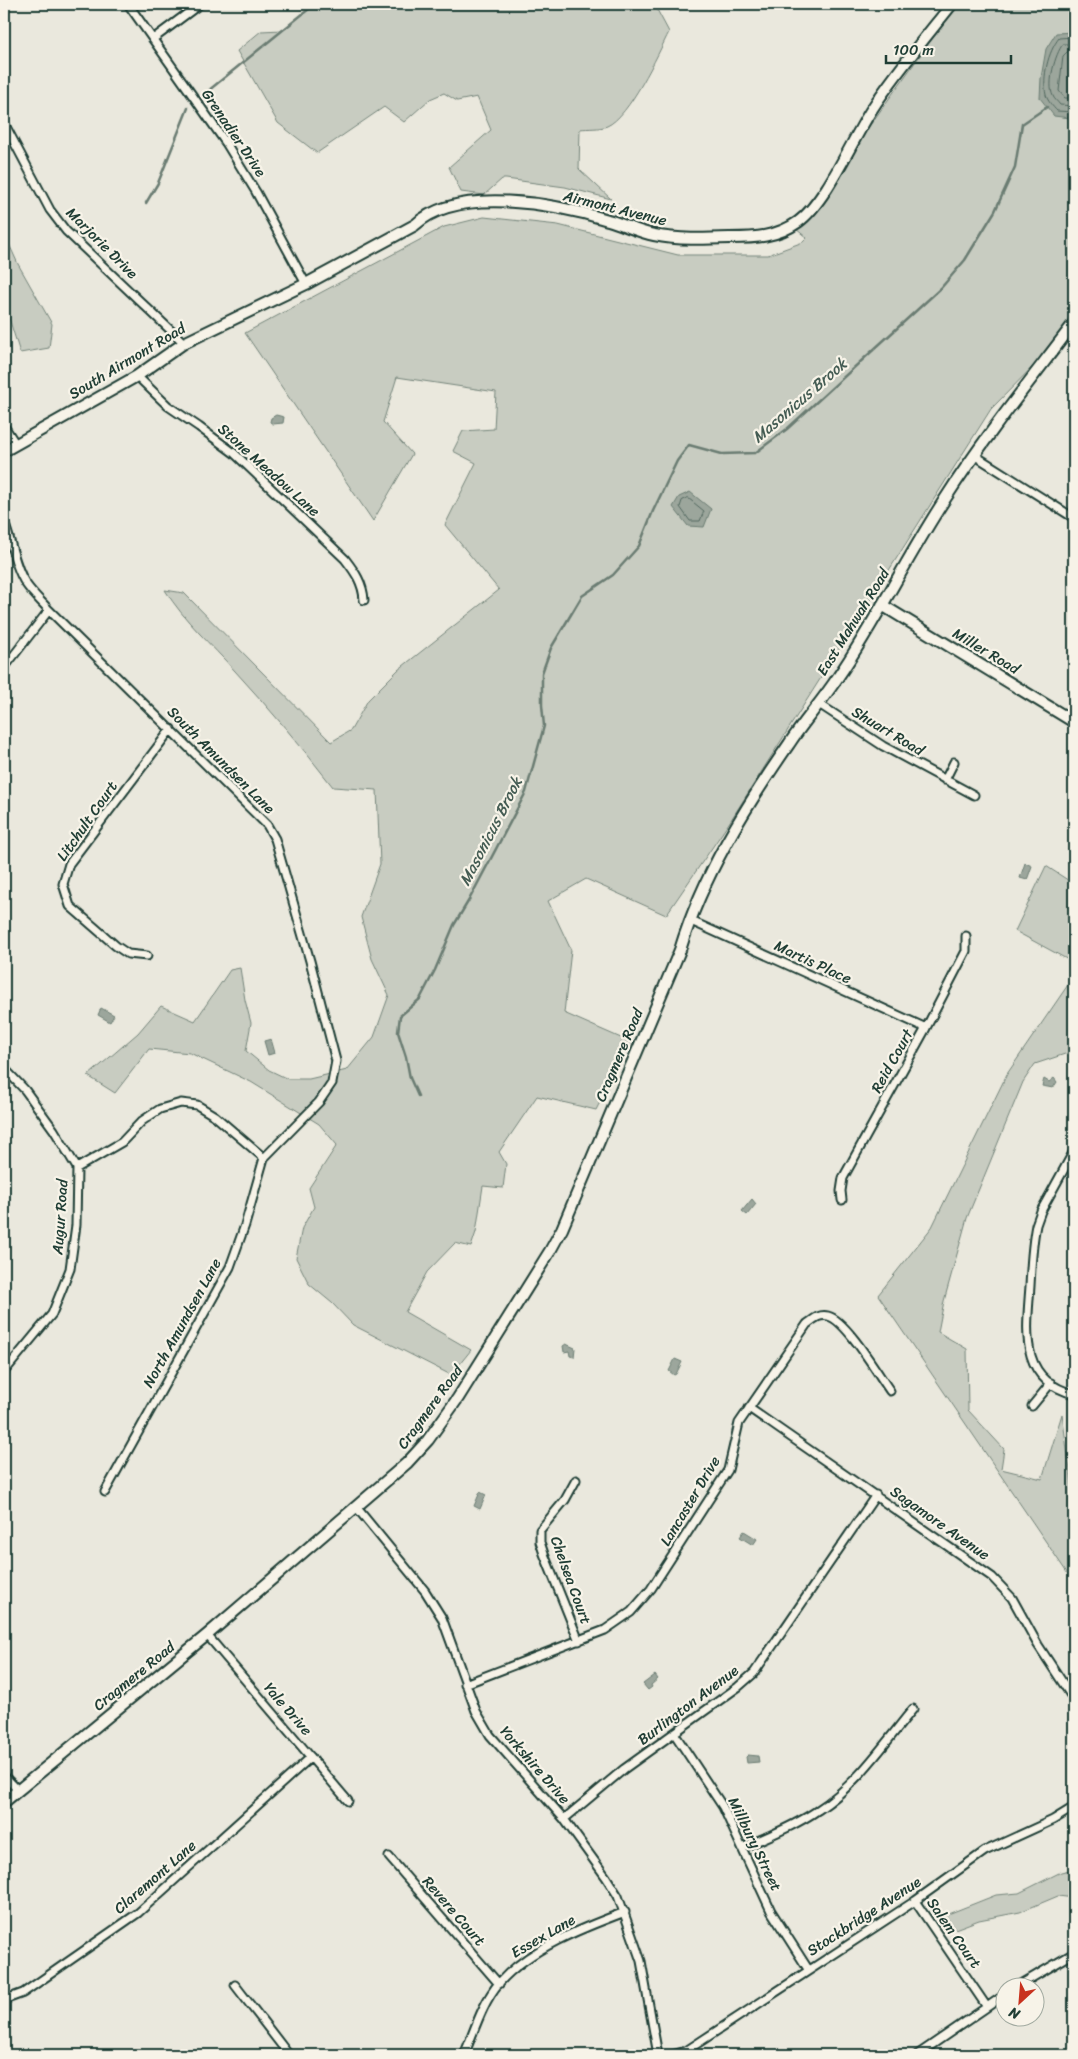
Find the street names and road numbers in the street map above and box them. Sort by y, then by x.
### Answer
street label: Grenadier Drive [195,83,273,183]
street label: Airmont Avenue [560,182,670,233]
street label: Marjorie Drive [60,201,144,285]
street label: South Airmont Road [63,315,192,406]
street label: Stone Meadow Lane [212,417,327,524]
street label: East Mahwah Road [809,562,897,681]
street label: Miller Road [947,621,1026,682]
street label: Shuart Road [847,699,930,764]
street label: South Amundsen Lane [161,700,281,820]
street label: Litchult Court [50,775,125,867]
street label: Martis Place [770,933,856,991]
street label: Cragmere Road [588,1003,651,1106]
street label: Reid Court [864,1023,921,1098]
street label: Augur Road [44,1177,76,1257]
street label: North Amundsen Lane [136,1253,229,1393]
street label: Cragmere Road [390,1358,470,1455]
street label: Lancaster Drive [653,1451,727,1551]
street label: Sagamore Avenue [885,1479,996,1567]
street label: Chelsea Court [543,1532,599,1628]
street label: Cragmere Road [87,1634,182,1717]
street label: Burlington Avenue [632,1658,744,1752]
street label: Yale Drive [257,1676,319,1742]
street label: Yorkshire Drive [493,1720,577,1811]
street label: Millbury Street [721,1792,789,1896]
street label: Claremont Lane [108,1833,203,1921]
street label: Stockbridge Avenue [802,1869,926,1963]
street label: Revere Court [416,1870,492,1953]
street label: Salem Court [920,1892,988,1974]
street label: Essex Lane [506,1907,580,1965]

